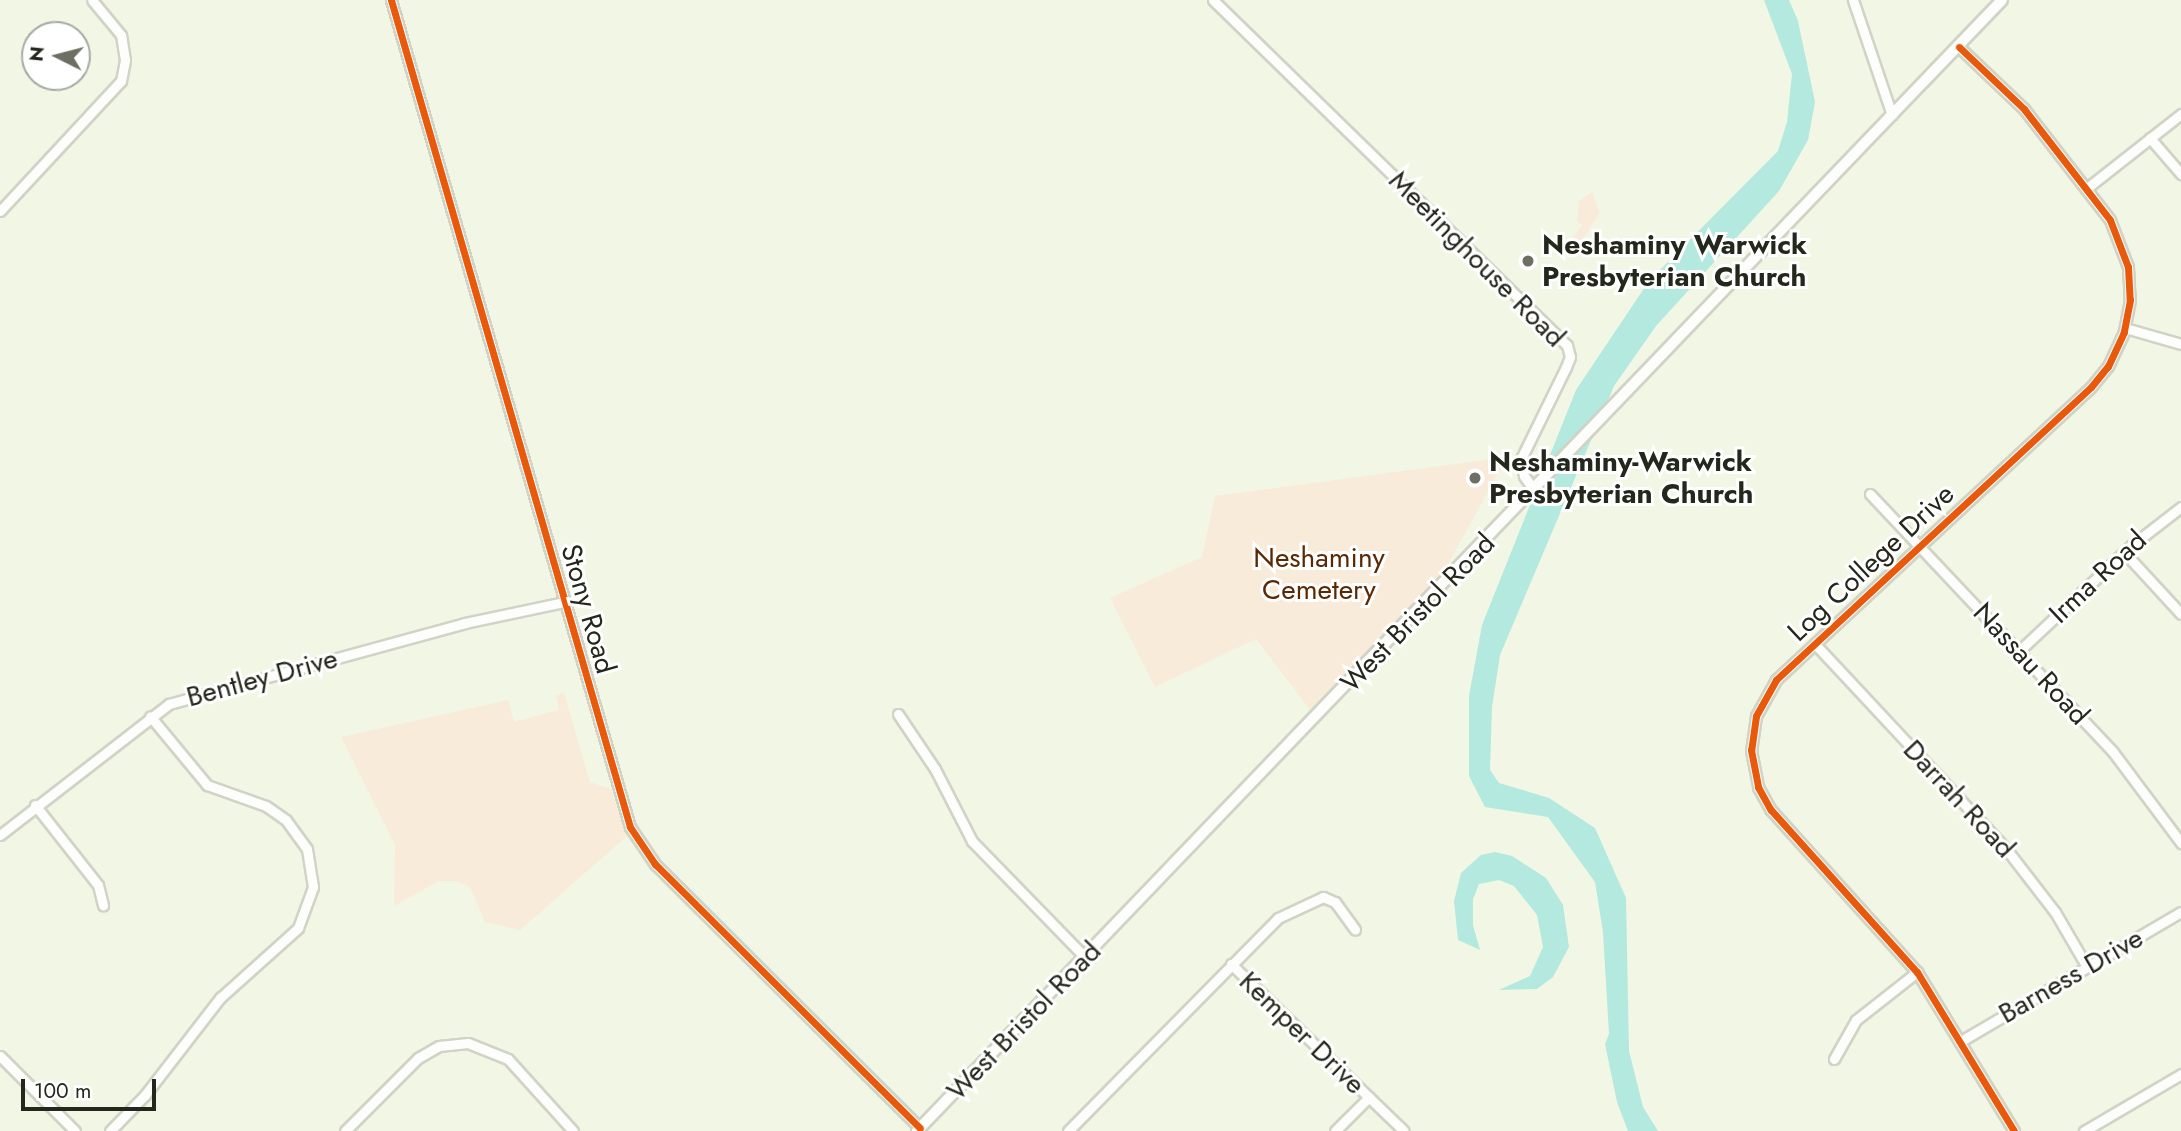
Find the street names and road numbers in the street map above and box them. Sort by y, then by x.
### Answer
street label: Meetinghouse Road [1382,164,1572,354]
street label: Log College Drive [1781,477,1961,649]
street label: Irma Road [2042,524,2154,630]
street label: West Bristol Road [1334,527,1502,699]
street label: Stony Road [554,540,622,678]
street label: Nassau Road [1966,596,2096,732]
street label: Bentley Drive [183,642,341,714]
street label: Darrah Road [1896,733,2022,865]
street label: Barness Drive [1993,921,2149,1031]
street label: West Bristol Road [940,935,1108,1107]
street label: Kemper Drive [1232,965,1372,1101]

